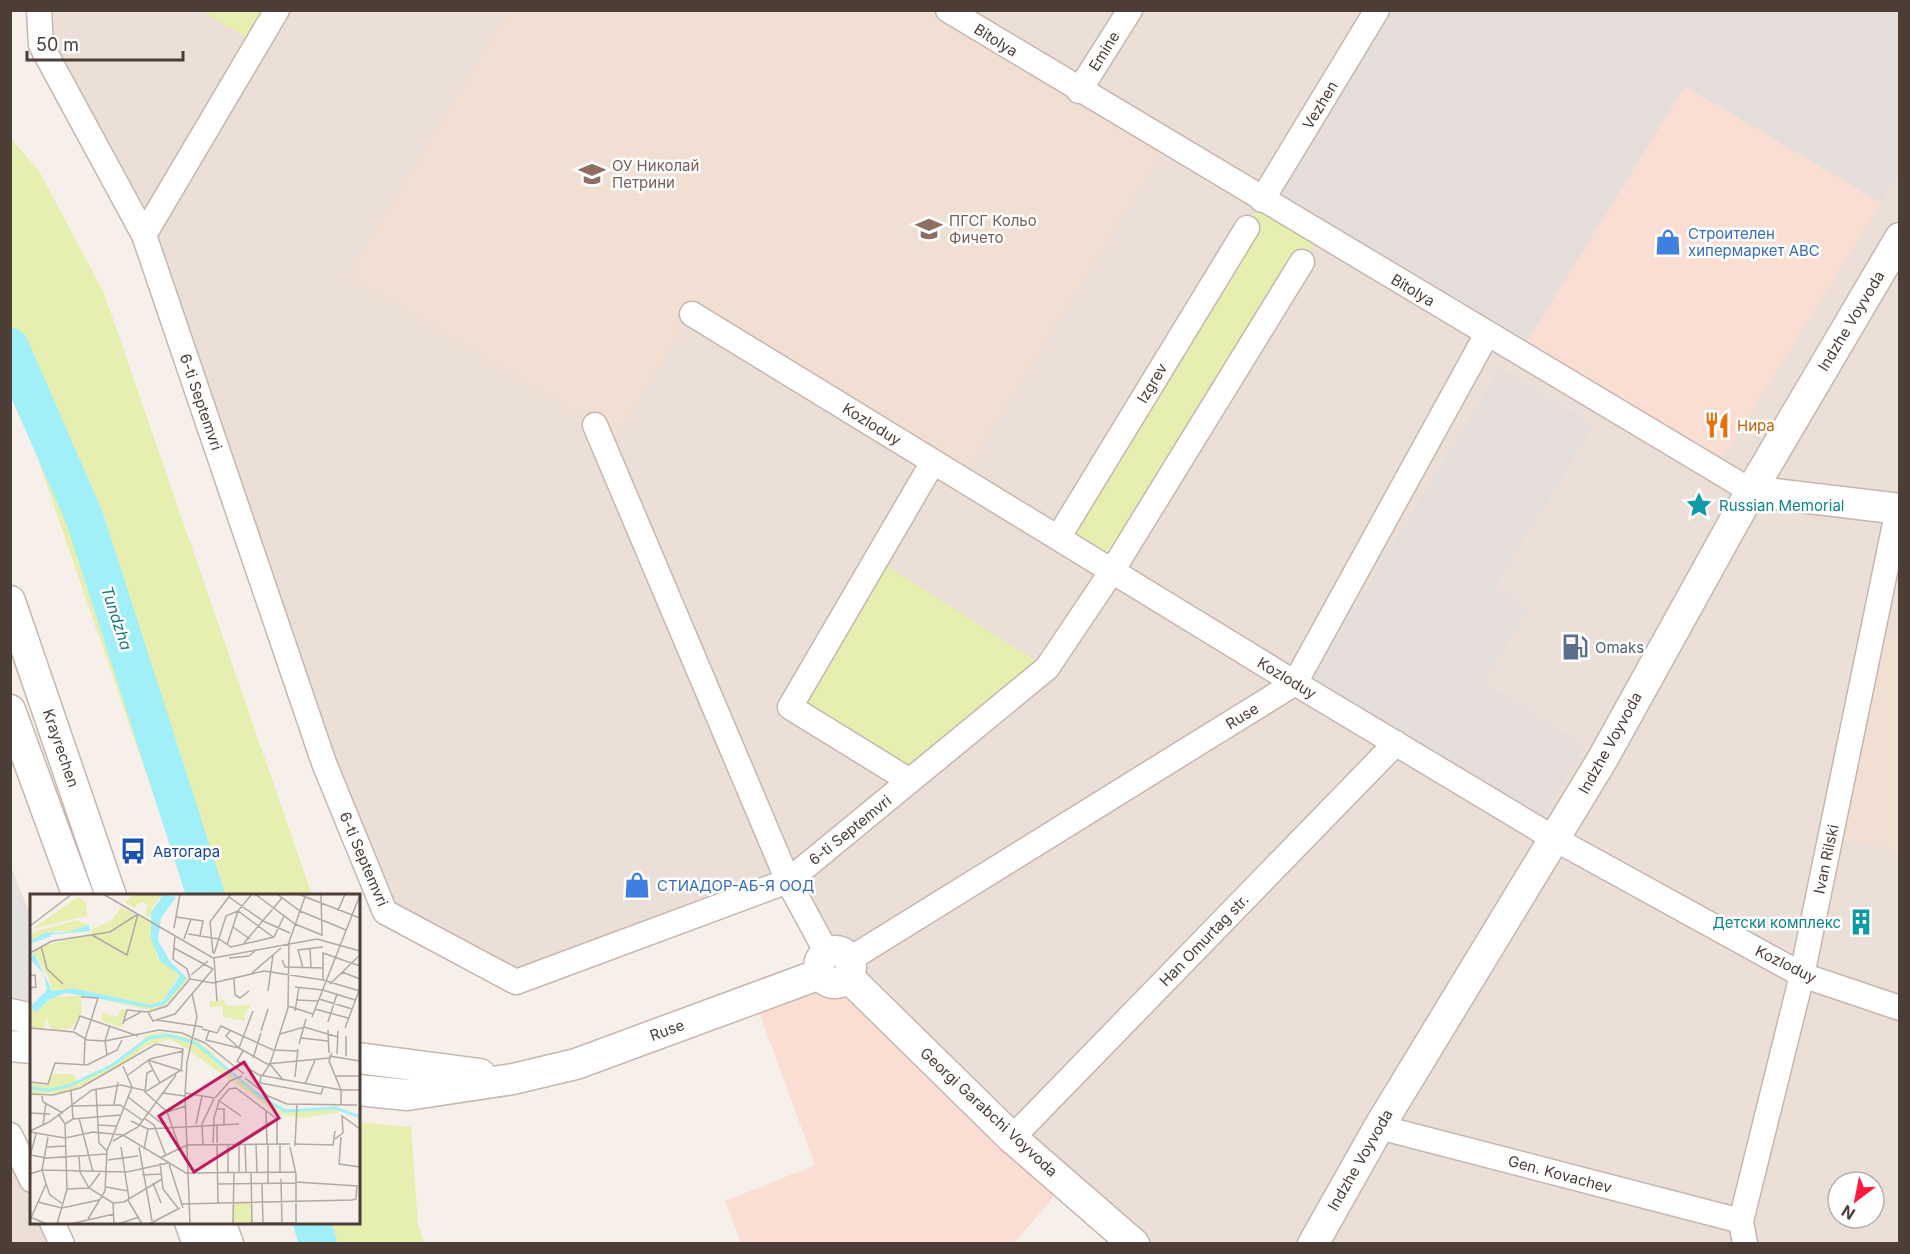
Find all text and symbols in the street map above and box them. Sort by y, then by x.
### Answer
street label: Bitolya [971,19,1021,61]
scale bar [27,24,183,62]
street label: Emine [1084,28,1124,74]
text: 50 m [36,34,79,55]
street label: Vezhen [1298,77,1342,133]
place label: ОУ Николай Петрини [612,156,699,192]
school or university icon: ОУ Николай Петрини [577,159,607,189]
place label: ПГСГ Кольо Фичето [949,211,1037,247]
school or university icon: ПГСГ Кольо Фичето [914,214,944,244]
place label: Строителен хипермаркет ABC [1688,224,1820,260]
shop icon: Строителен хипермаркет ABC [1653,227,1683,257]
street label: Indzhe Voyvoda [1814,267,1888,375]
street label: Bitolya [1388,270,1438,310]
street label: 6-ti Septemvri [176,351,226,453]
street label: Izgrev [1133,359,1172,407]
street label: Kozloduy [839,399,905,450]
restaurant icon: Нира [1702,410,1732,440]
place label: Нира [1737,416,1775,435]
place icon: Russian Memorial [1684,490,1714,520]
place label: Russian Memorial [1719,496,1845,515]
water label: Tundzha [97,584,137,653]
fuel station icon: Omaks [1560,632,1590,662]
place label: Omaks [1595,638,1644,657]
street label: Kozloduy [1254,653,1321,703]
street label: Indzhe Voyvoda [1574,689,1646,797]
street label: Ruse [1222,699,1262,733]
street label: Krayrechen [39,706,83,790]
street label: 6-ti Septemvri [805,791,895,869]
street label: 6-ti Septemvri [336,809,392,909]
street label: Ivan Rilski [1809,822,1843,896]
bus stop icon: Автогара [118,836,148,866]
place label: Автогара [153,842,220,861]
shop icon: СТИАДОР-АБ-Я ООД [622,870,652,900]
place label: СТИАДОР-АБ-Я ООД [657,876,814,895]
street label: Han Omurtag str. [1155,890,1253,990]
inset map [30,894,360,1224]
building icon: Детски комплекс [1846,907,1876,937]
place label: Детски комплекс [1713,913,1841,932]
street label: Kozloduy [1752,941,1820,987]
street label: Ruse [647,1015,687,1045]
street label: Georgi Garabchi Voyvoda [916,1043,1062,1181]
street label: Indzhe Voyvoda [1323,1106,1397,1214]
street label: Gen. Kovachev [1506,1151,1614,1197]
north arrow [1826,1170,1886,1230]
text: N [1838,1201,1859,1224]

